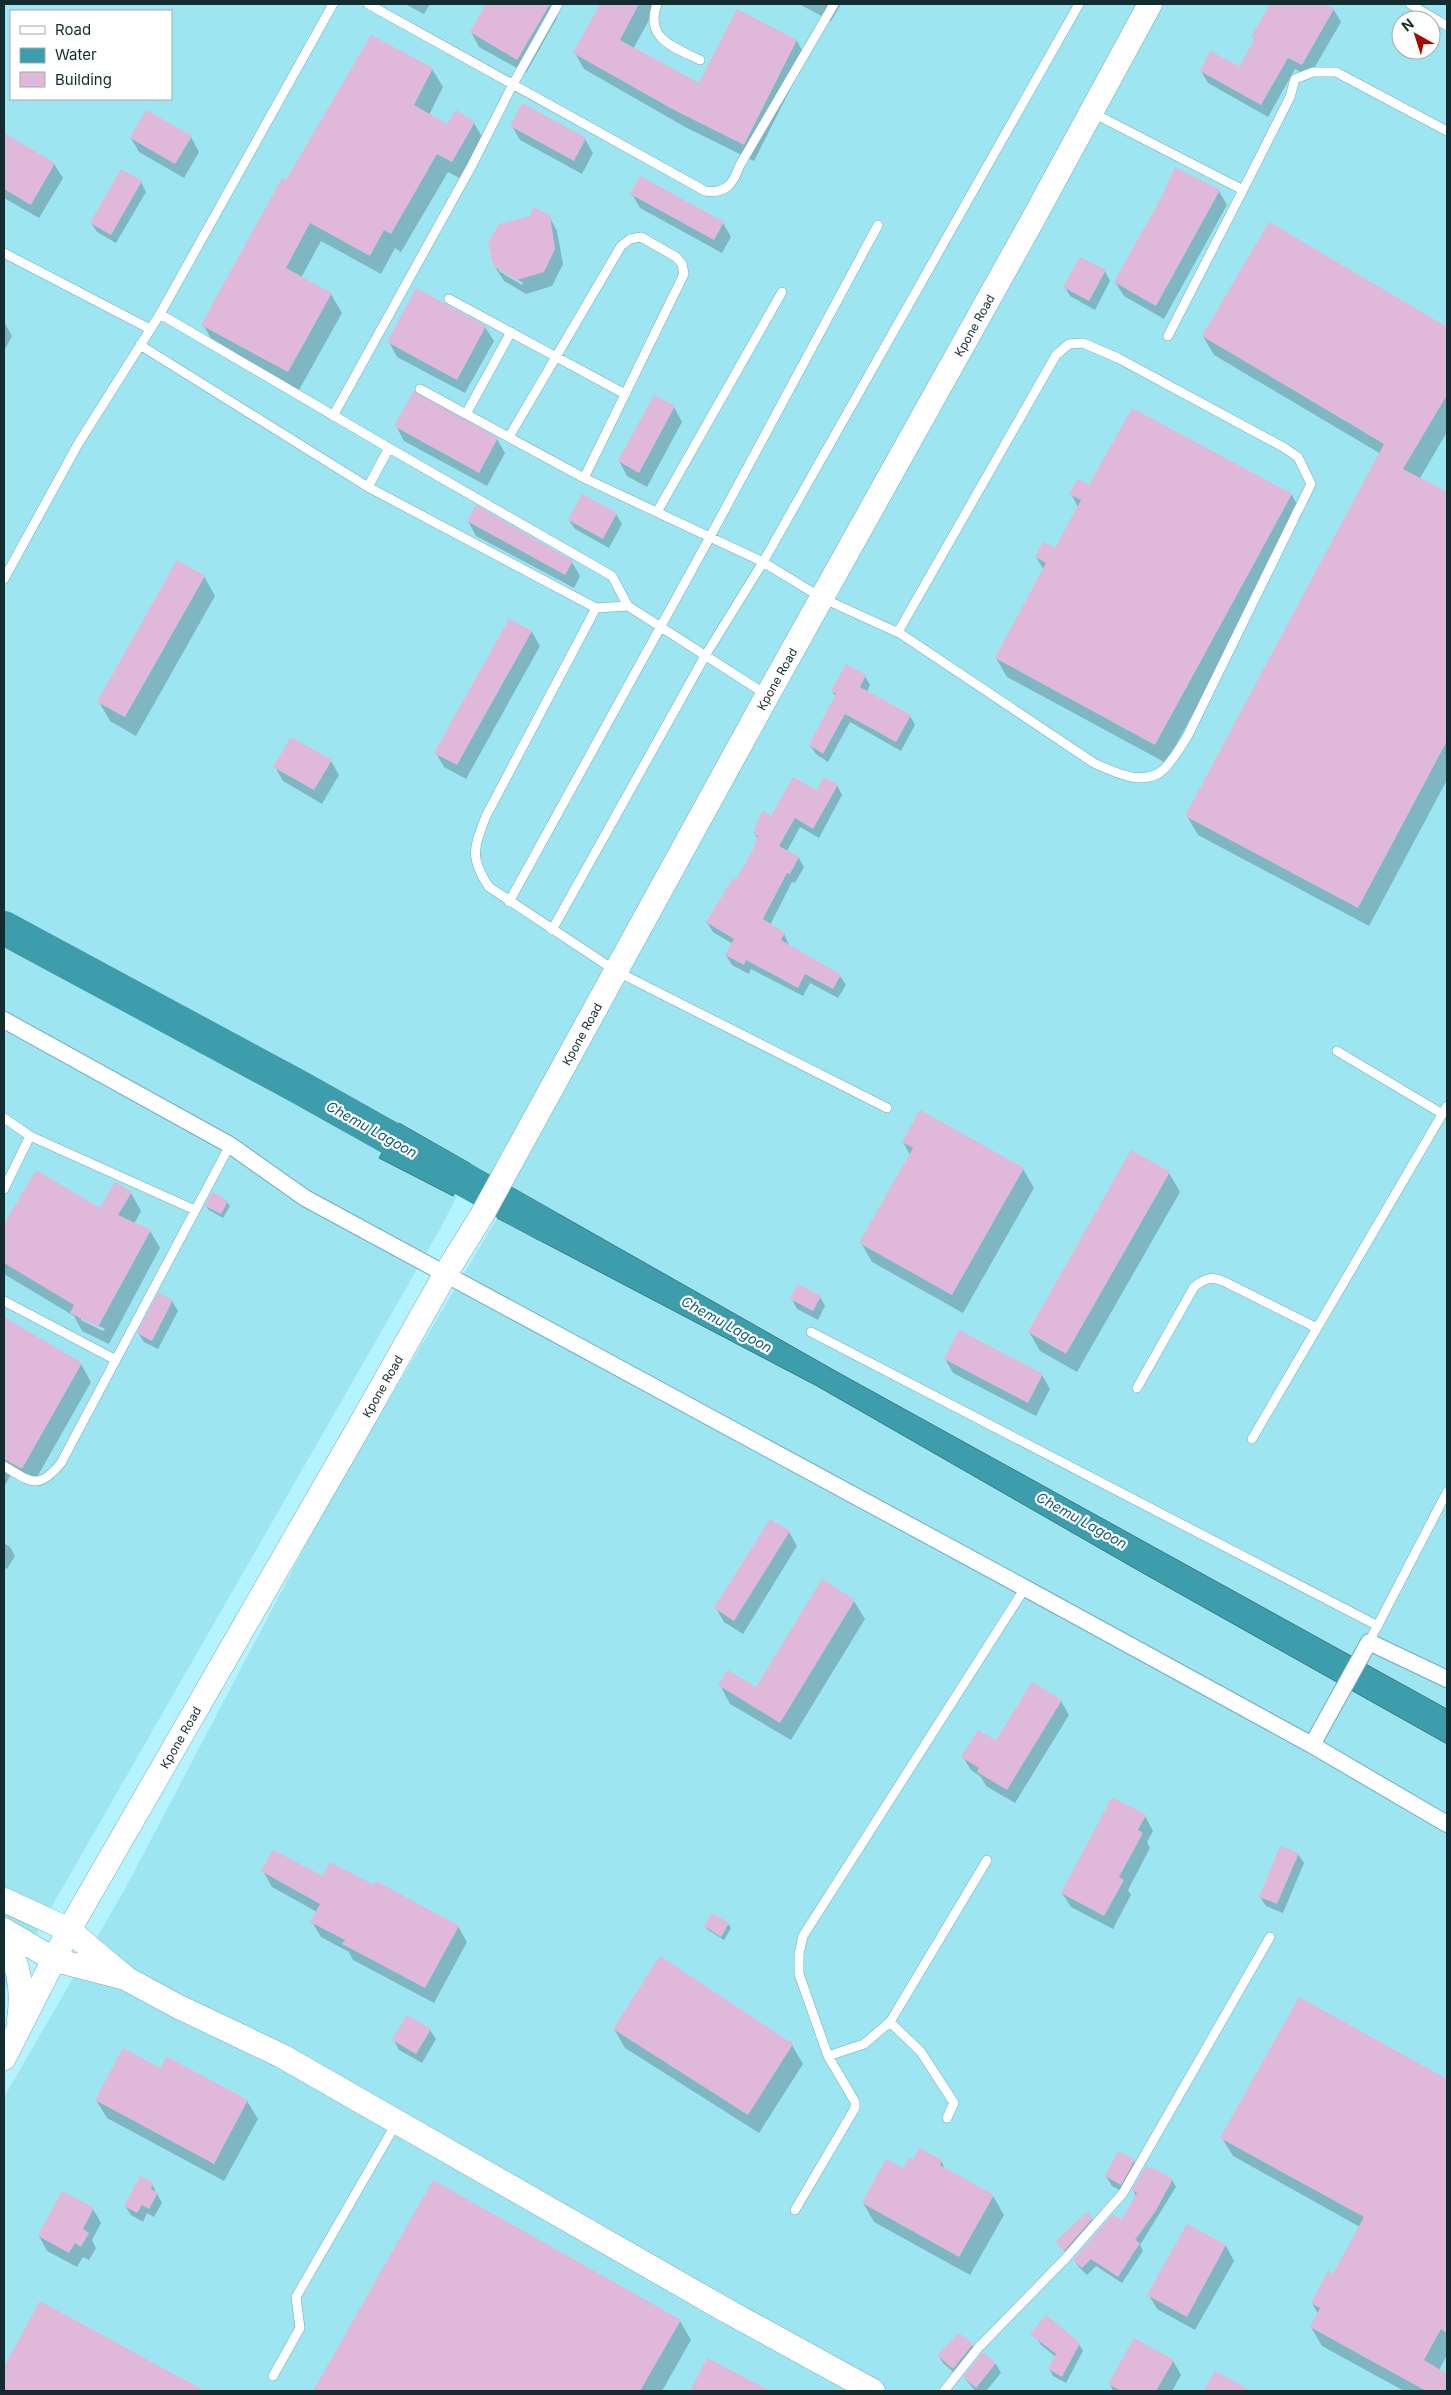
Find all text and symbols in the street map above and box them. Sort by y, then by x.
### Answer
legend [10,10,172,100]
north arrow [1391,10,1441,60]
text: N [1398,15,1417,34]
text: Road [55,20,91,39]
text: Water [55,45,97,64]
text: Building [55,70,112,89]
street label: Kpone Road [951,291,997,359]
street label: Kpone Road [753,645,800,713]
street label: Kpone Road [558,1000,605,1068]
water label: Chemu Lagoon [324,1097,420,1161]
water label: Chemu Lagoon [679,1292,775,1356]
street label: Kpone Road [359,1352,406,1420]
water label: Chemu Lagoon [1034,1488,1130,1552]
street label: Kpone Road [156,1704,204,1771]

